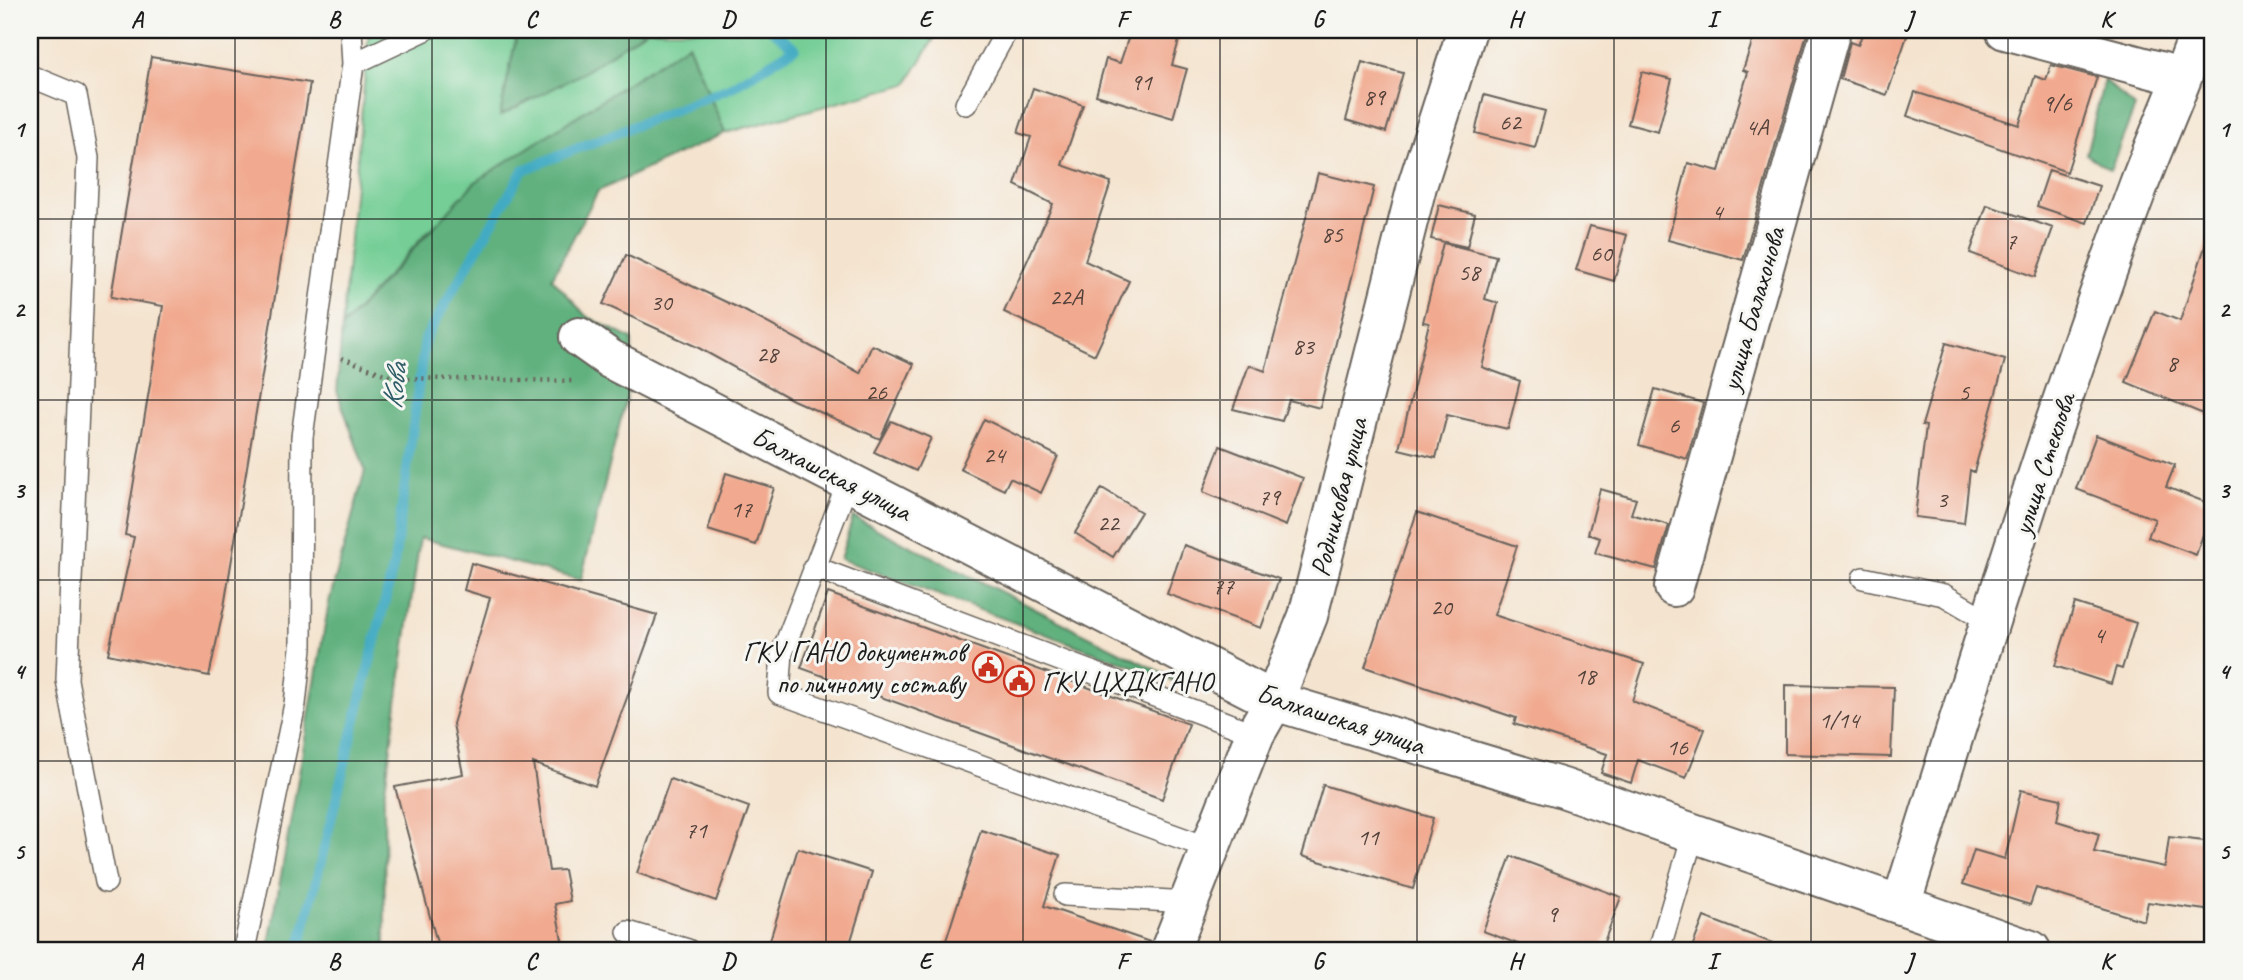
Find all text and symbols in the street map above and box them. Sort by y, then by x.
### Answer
text: A [131,5,145,34]
text: B [328,5,342,34]
text: C [526,5,540,34]
text: D [721,5,737,34]
text: E [919,5,935,34]
text: F [1117,5,1133,34]
text: G [1312,5,1327,34]
text: H [1508,5,1526,34]
text: I [1707,5,1722,34]
text: J [1903,5,1916,34]
text: K [2100,5,2116,34]
house number: 91 [1130,67,1153,97]
house number: 89 [1363,82,1387,112]
house number: 9/6 [2042,88,2073,118]
house number: 62 [1499,107,1523,137]
house number: 4А [1746,112,1769,142]
text: 1 [14,115,27,144]
text: 1 [2219,115,2232,144]
house number: 4 [1712,197,1725,227]
house number: 85 [1321,219,1344,249]
street label: улица Балахонова [1712,222,1793,397]
house number: 7 [2006,226,2018,256]
house number: 60 [1590,238,1614,268]
house number: 58 [1458,257,1482,287]
house number: 22А [1049,282,1084,312]
house number: 30 [650,287,674,317]
text: 2 [14,295,27,324]
text: 2 [2219,295,2232,324]
house number: 83 [1292,331,1316,361]
house number: 28 [756,339,780,369]
house number: 8 [2167,348,2180,378]
water label: Кова [372,358,416,411]
house number: 26 [865,377,888,407]
house number: 5 [1959,377,1971,407]
street label: улица Стеклова [2003,386,2084,541]
house number: 6 [1669,410,1681,440]
street label: Родниковая улица [1302,412,1376,580]
street label: Балхашская улица [746,418,919,529]
house number: 24 [983,440,1007,470]
text: 3 [14,476,27,505]
text: 3 [2219,476,2232,505]
house number: 79 [1258,482,1282,512]
house number: 3 [1937,484,1950,514]
house number: 17 [730,494,753,524]
house number: 22 [1097,508,1121,538]
house number: 77 [1212,571,1235,601]
house number: 20 [1430,592,1454,622]
house number: 4 [2094,620,2107,650]
place label: ГКУ ГАНО документов по личному составу [743,634,970,701]
public building icon: ГКУ ГАНО документов по личному составу [971,650,1005,684]
text: 4 [14,657,27,686]
text: 4 [2219,657,2232,686]
house number: 18 [1574,661,1598,691]
public building icon: ГКУ ЦХДКГАНО [1002,664,1036,698]
place label: ГКУ ЦХДКГАНО [1042,664,1216,699]
street label: Балхашская улица [1253,675,1431,763]
house number: 1/14 [1819,705,1861,735]
house number: 16 [1666,732,1689,762]
house number: 71 [685,815,708,845]
house number: 11 [1357,822,1380,852]
text: 5 [14,837,26,866]
text: 5 [2219,837,2231,866]
house number: 9 [1547,899,1560,929]
text: A [131,947,145,976]
text: B [328,947,342,976]
text: C [526,947,540,976]
text: D [721,947,737,976]
text: E [919,947,935,976]
text: F [1117,947,1133,976]
text: G [1312,947,1327,976]
text: H [1508,947,1526,976]
text: I [1707,947,1722,976]
text: J [1903,947,1916,976]
text: K [2100,947,2116,976]

